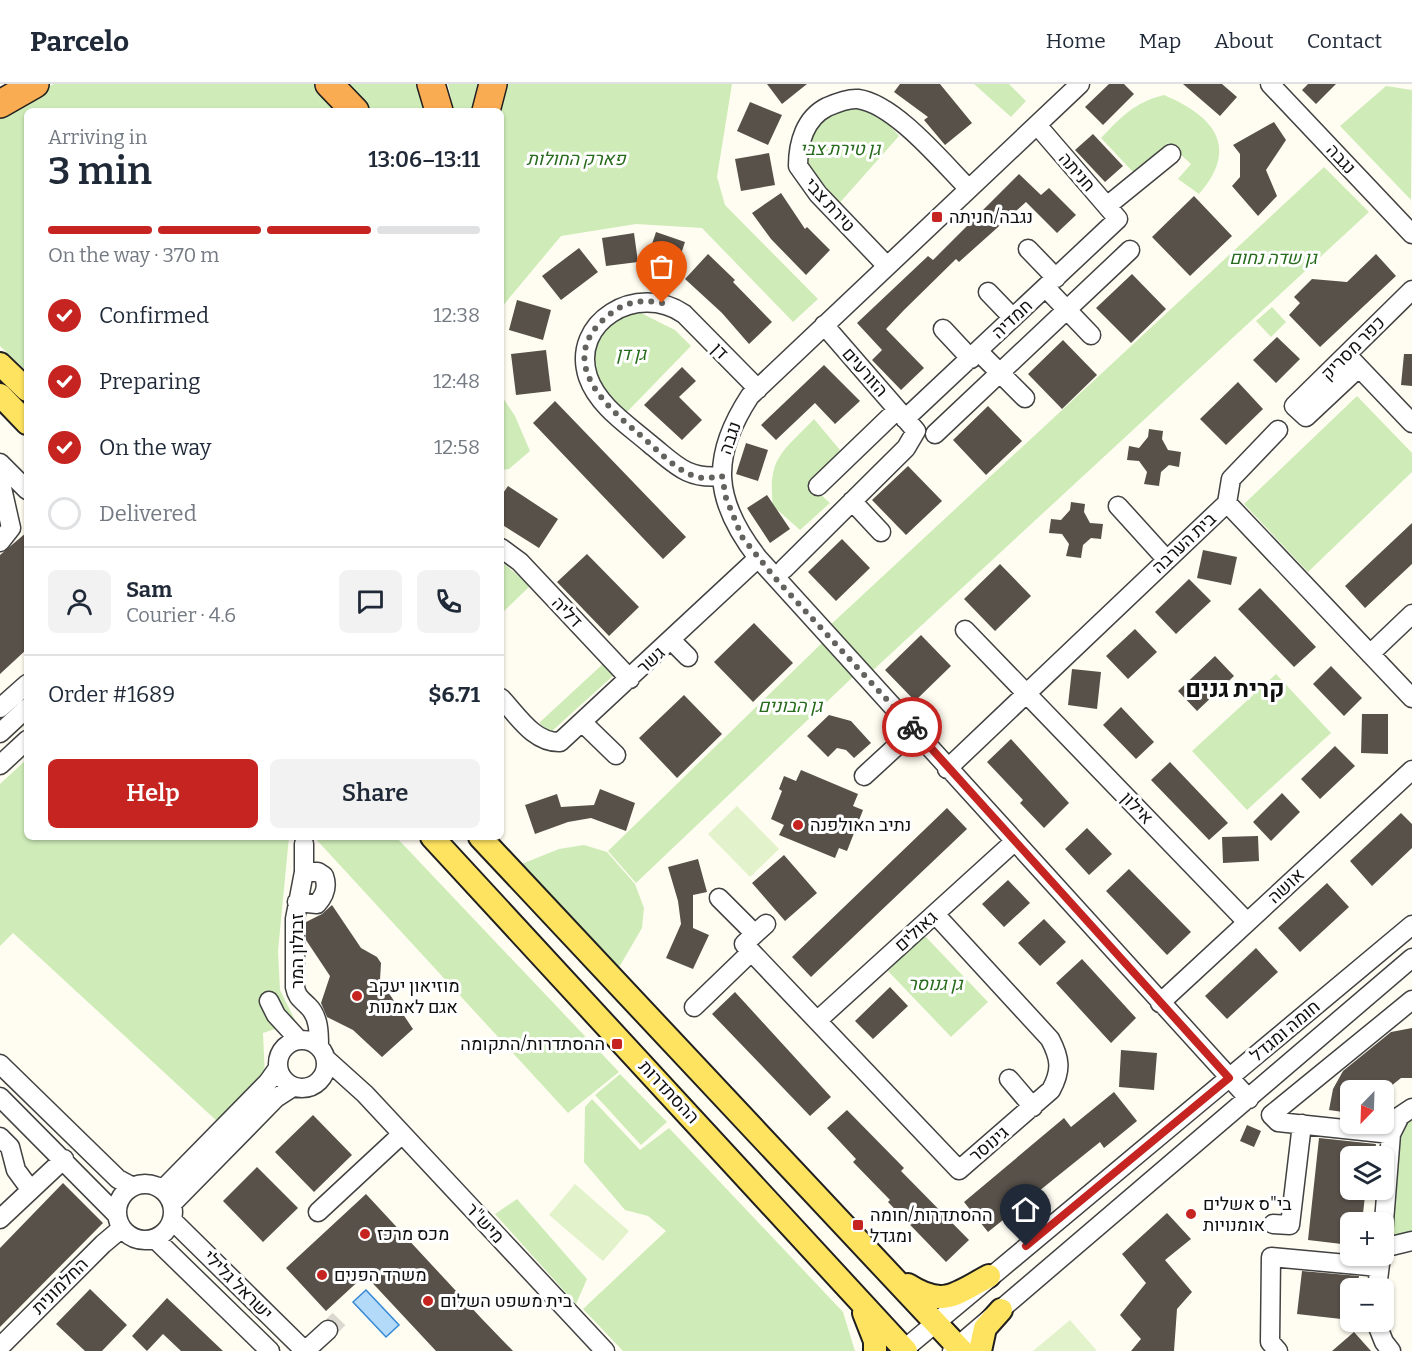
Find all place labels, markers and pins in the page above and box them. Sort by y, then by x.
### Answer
place label: נגבה/חניתה [949,206,1033,228]
marker: נגבה/חניתה [930,210,944,224]
pin [636,241,687,303]
place label: נתיב האולפנה [810,814,911,836]
marker: נתיב האולפנה [791,818,805,832]
place label: מוזיאון יעקב אגם לאמנות [369,975,460,1018]
marker: מוזיאון יעקב אגם לאמנות [350,989,364,1003]
place label: ההסתדרות/התקומה [460,1033,605,1055]
marker: ההסתדרות/התקומה [610,1037,624,1051]
pin [1000,1184,1051,1246]
place label: בי"ס אשלים אומנויות [1203,1193,1292,1236]
place label: ההסתדרות/חומה ומגדל [870,1204,993,1247]
marker: בי"ס אשלים אומנויות [1184,1207,1198,1221]
marker: ההסתדרות/חומה ומגדל [851,1218,865,1232]
place label: מכס מרכז [377,1223,449,1245]
marker: מכס מרכז [358,1227,372,1241]
place label: משרד הפנים [334,1264,427,1286]
marker: משרד הפנים [315,1268,329,1282]
place label: בית משפט השלום [440,1290,573,1312]
marker: בית משפט השלום [421,1294,435,1308]

